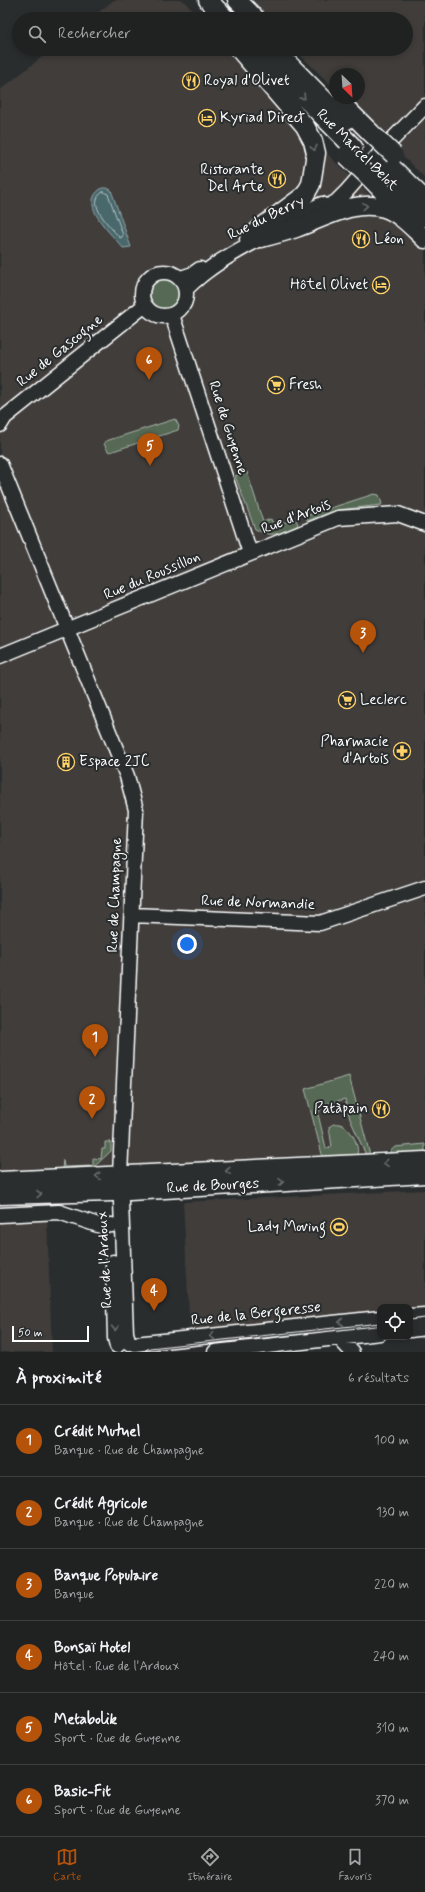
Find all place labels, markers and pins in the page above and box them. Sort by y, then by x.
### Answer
restaurant icon: Royal d'Olivet [181,71,201,91]
place label: Royal d'Olivet [204,71,290,91]
hotel icon: Kyriad Direct [197,108,217,128]
place label: Kyriad Direct [220,108,305,128]
place label: Ristorante Del Arte [200,160,264,197]
restaurant icon: Ristorante Del Arte [267,169,287,189]
restaurant icon: Léon [351,229,371,249]
place label: Léon [374,229,404,249]
place label: Hôtel Olivet [290,275,368,295]
hotel icon: Hôtel Olivet [371,275,391,295]
pin: 6 [136,347,162,380]
supermarket icon: Fresh [266,375,286,395]
place label: Fresh [289,375,322,395]
pin: 5 [137,433,163,466]
pin: 3 [350,620,376,653]
supermarket icon: Leclerc [337,690,357,710]
place label: Leclerc [360,690,407,710]
place label: Pharmacie d'Artois [320,732,389,769]
pharmacy icon: Pharmacie d'Artois [392,741,412,761]
building icon: Espace 2JC [56,752,76,772]
place label: Espace 2JC [79,752,150,772]
pin: 1 [82,1024,108,1057]
pin: 2 [79,1086,105,1119]
place label: Patàpain [314,1099,368,1119]
restaurant icon: Patàpain [371,1099,391,1119]
place label: Lady Moving [248,1217,326,1238]
sports icon: Lady Moving [329,1217,349,1237]
pin: 4 [141,1278,167,1311]

